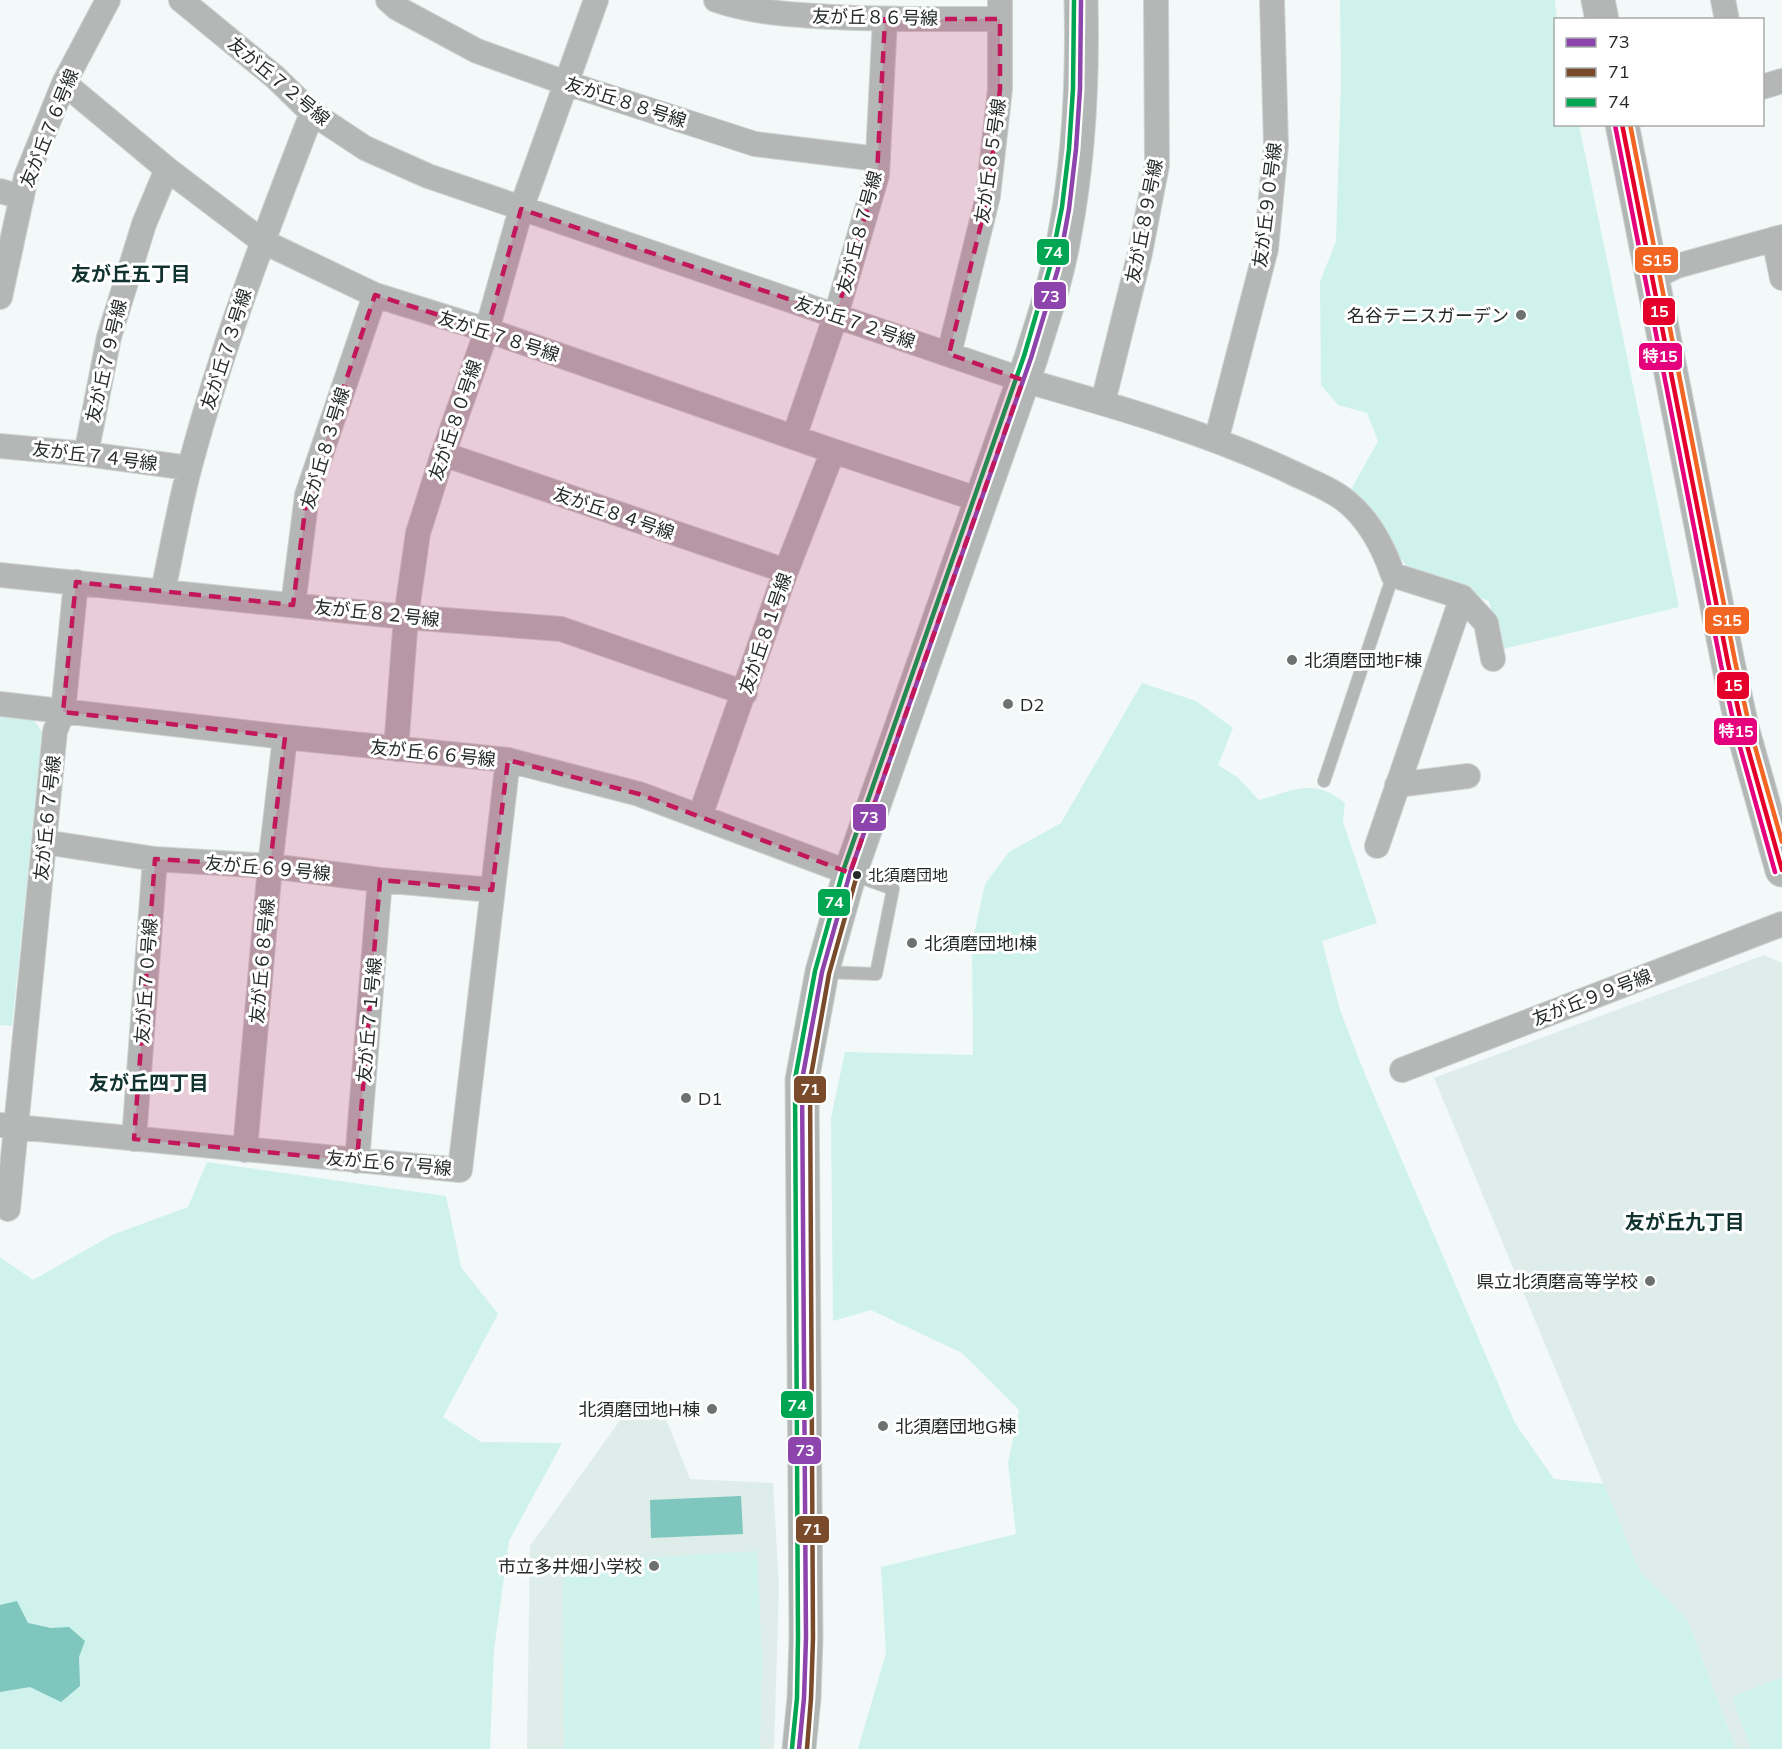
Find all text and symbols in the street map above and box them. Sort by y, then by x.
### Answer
street label: 友が丘８６号線 [812,4,938,30]
legend [1554,18,1764,126]
text: 73 [1608,30,1630,53]
street label: 友が丘７２号線 [223,32,335,130]
text: 71 [1608,60,1630,83]
street label: 友が丘７６号線 [15,65,83,191]
street label: 友が丘８８号線 [563,72,689,132]
text: 74 [1608,90,1630,113]
street label: 友が丘８５号線 [970,97,1010,225]
street label: 友が丘９０号線 [1248,141,1286,269]
street label: 友が丘８９号線 [1121,157,1167,285]
street label: 友が丘８７号線 [832,168,886,296]
line badge: 74 [1036,238,1070,266]
text: 74 [1043,242,1063,262]
line badge: S15 [1634,246,1679,274]
text: S15 [1642,250,1672,270]
district label: 友が丘五丁目 [71,261,191,286]
line badge: 73 [1033,281,1067,310]
street label: 友が丘７３号線 [196,286,256,412]
text: 73 [1040,286,1060,306]
street label: 友が丘７２号線 [792,291,918,353]
street label: 友が丘７９号線 [81,297,131,425]
line badge: 15 [1642,297,1676,326]
text: 15 [1649,301,1669,321]
place label: 名谷テニスガーデン [1347,304,1509,327]
street label: 友が丘７８号線 [436,306,562,366]
marker: 名谷テニスガーデン [1514,308,1528,322]
line badge: 特15 [1638,342,1683,371]
text: 特15 [1642,346,1678,366]
street label: 友が丘８０号線 [424,357,486,483]
street label: 友が丘８３号線 [296,384,354,512]
street label: 友が丘７４号線 [31,437,159,475]
street label: 友が丘８４号線 [551,482,677,544]
street label: 友が丘８１号線 [734,570,796,696]
street label: 友が丘８２号線 [313,595,441,631]
line badge: S15 [1704,606,1750,635]
text: S15 [1712,610,1742,630]
place label: 北須磨団地F棟 [1304,649,1422,672]
marker: 北須磨団地F棟 [1285,653,1299,667]
line badge: 15 [1716,671,1750,700]
text: 15 [1723,675,1743,695]
place label: D2 [1020,693,1044,716]
marker: D2 [1001,697,1015,711]
line badge: 特15 [1713,717,1758,746]
text: 特15 [1718,721,1754,741]
street label: 友が丘６６号線 [369,735,497,771]
street label: 友が丘６７号線 [29,754,65,882]
line badge: 73 [852,803,887,832]
text: 73 [859,807,879,827]
street label: 友が丘６９号線 [204,851,332,885]
place label: 北須磨団地 [868,865,948,885]
marker: 北須磨団地 [851,869,863,881]
line badge: 74 [817,888,851,917]
text: 74 [824,892,844,912]
street label: 友が丘６８号線 [245,897,279,1025]
street label: 友が丘７０号線 [130,917,162,1045]
place label: 北須磨団地I棟 [924,932,1037,955]
marker: 北須磨団地I棟 [905,936,919,950]
street label: 友が丘７１号線 [352,956,386,1084]
street label: 友が丘９９号線 [1529,964,1655,1030]
district label: 友が丘四丁目 [89,1070,209,1095]
line badge: 71 [793,1075,827,1104]
text: 71 [800,1079,820,1099]
place label: D1 [698,1087,722,1110]
marker: D1 [679,1091,693,1105]
street label: 友が丘６７号線 [325,1146,453,1180]
district label: 友が丘九丁目 [1625,1209,1745,1234]
place label: 県立北須磨高等学校 [1476,1270,1638,1293]
marker: 県立北須磨高等学校 [1643,1274,1657,1288]
line badge: 74 [780,1390,814,1419]
text: 74 [787,1395,807,1415]
place label: 北須磨団地H棟 [578,1398,700,1421]
marker: 北須磨団地H棟 [705,1402,719,1416]
place label: 北須磨団地G棟 [895,1415,1016,1438]
marker: 北須磨団地G棟 [876,1419,890,1433]
line badge: 73 [787,1436,822,1465]
text: 73 [795,1440,815,1460]
line badge: 71 [795,1515,830,1544]
text: 71 [802,1519,822,1539]
place label: 市立多井畑小学校 [498,1555,642,1578]
marker: 市立多井畑小学校 [647,1559,661,1573]

